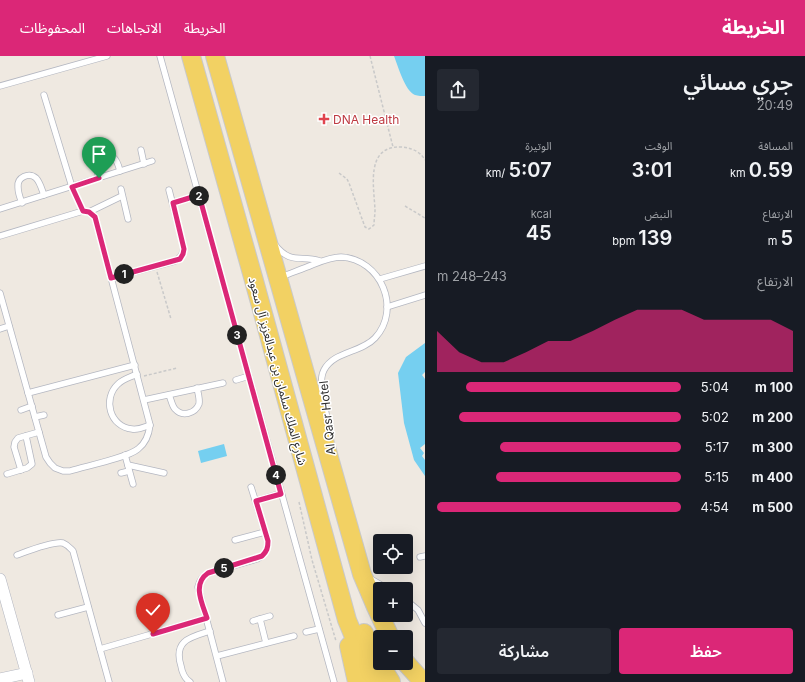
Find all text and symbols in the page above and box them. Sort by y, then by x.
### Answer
text: الخريطة [722,16,785,39]
text: المحفوظات [20,19,85,36]
text: الاتجاهات [107,19,162,36]
text: الخريطة [184,19,226,36]
button: share [437,69,479,111]
text: جري مسائي [683,69,793,95]
text: 20:49 [757,97,793,113]
place label: DNA Health [333,112,399,127]
marker: DNA Health [318,113,330,125]
pin [82,137,116,178]
text: الوتيرة [525,139,552,153]
text: الوقت [645,139,672,153]
text: المسافة [758,139,793,153]
icon: arrive [88,143,110,165]
text: 5:07 [508,158,552,182]
text: 3:01 [632,158,672,182]
text: 0.59 [749,158,793,182]
text: /km [486,166,508,180]
text: km [730,166,749,180]
pin: 2 [189,186,209,206]
text: 2 [196,189,202,203]
text: kcal [531,207,552,221]
text: النبض [644,207,672,221]
text: الارتفاع [763,207,793,221]
text: 45 [526,221,552,245]
text: 139 [638,226,672,250]
text: 5 [780,226,793,250]
text: bpm [612,234,638,248]
text: m [768,234,780,248]
pin: 1 [114,264,134,284]
text: 1 [122,267,126,281]
text: 243–248 m [437,268,507,284]
text: الارتفاع [757,273,793,289]
street label: شارع الملك سلمان بن عبدالعزيز آل سعود [244,275,310,467]
pin: 3 [227,325,247,345]
text: 3 [233,328,241,342]
text: 5:04 [701,379,729,395]
text: 100 m [755,379,793,395]
street label: Al Qasr Hotel [316,380,338,456]
text: 5:02 [701,409,729,425]
text: 200 m [752,409,793,425]
text: 5:17 [705,439,729,455]
text: 300 m [752,439,793,455]
pin: 4 [266,465,286,485]
text: 4 [272,468,280,482]
text: 5:15 [704,469,729,485]
text: 400 m [752,469,793,485]
text: 4:54 [701,499,729,515]
text: 500 m [752,499,793,515]
map controls [373,534,413,670]
button: locate [373,534,413,574]
pin: 5 [214,558,234,578]
text: 5 [220,561,228,575]
button: + [373,582,413,622]
pin [136,593,170,634]
icon: check [142,599,164,621]
button: مشاركة [437,628,611,674]
button: حفظ [619,628,793,674]
button: − [373,630,413,670]

